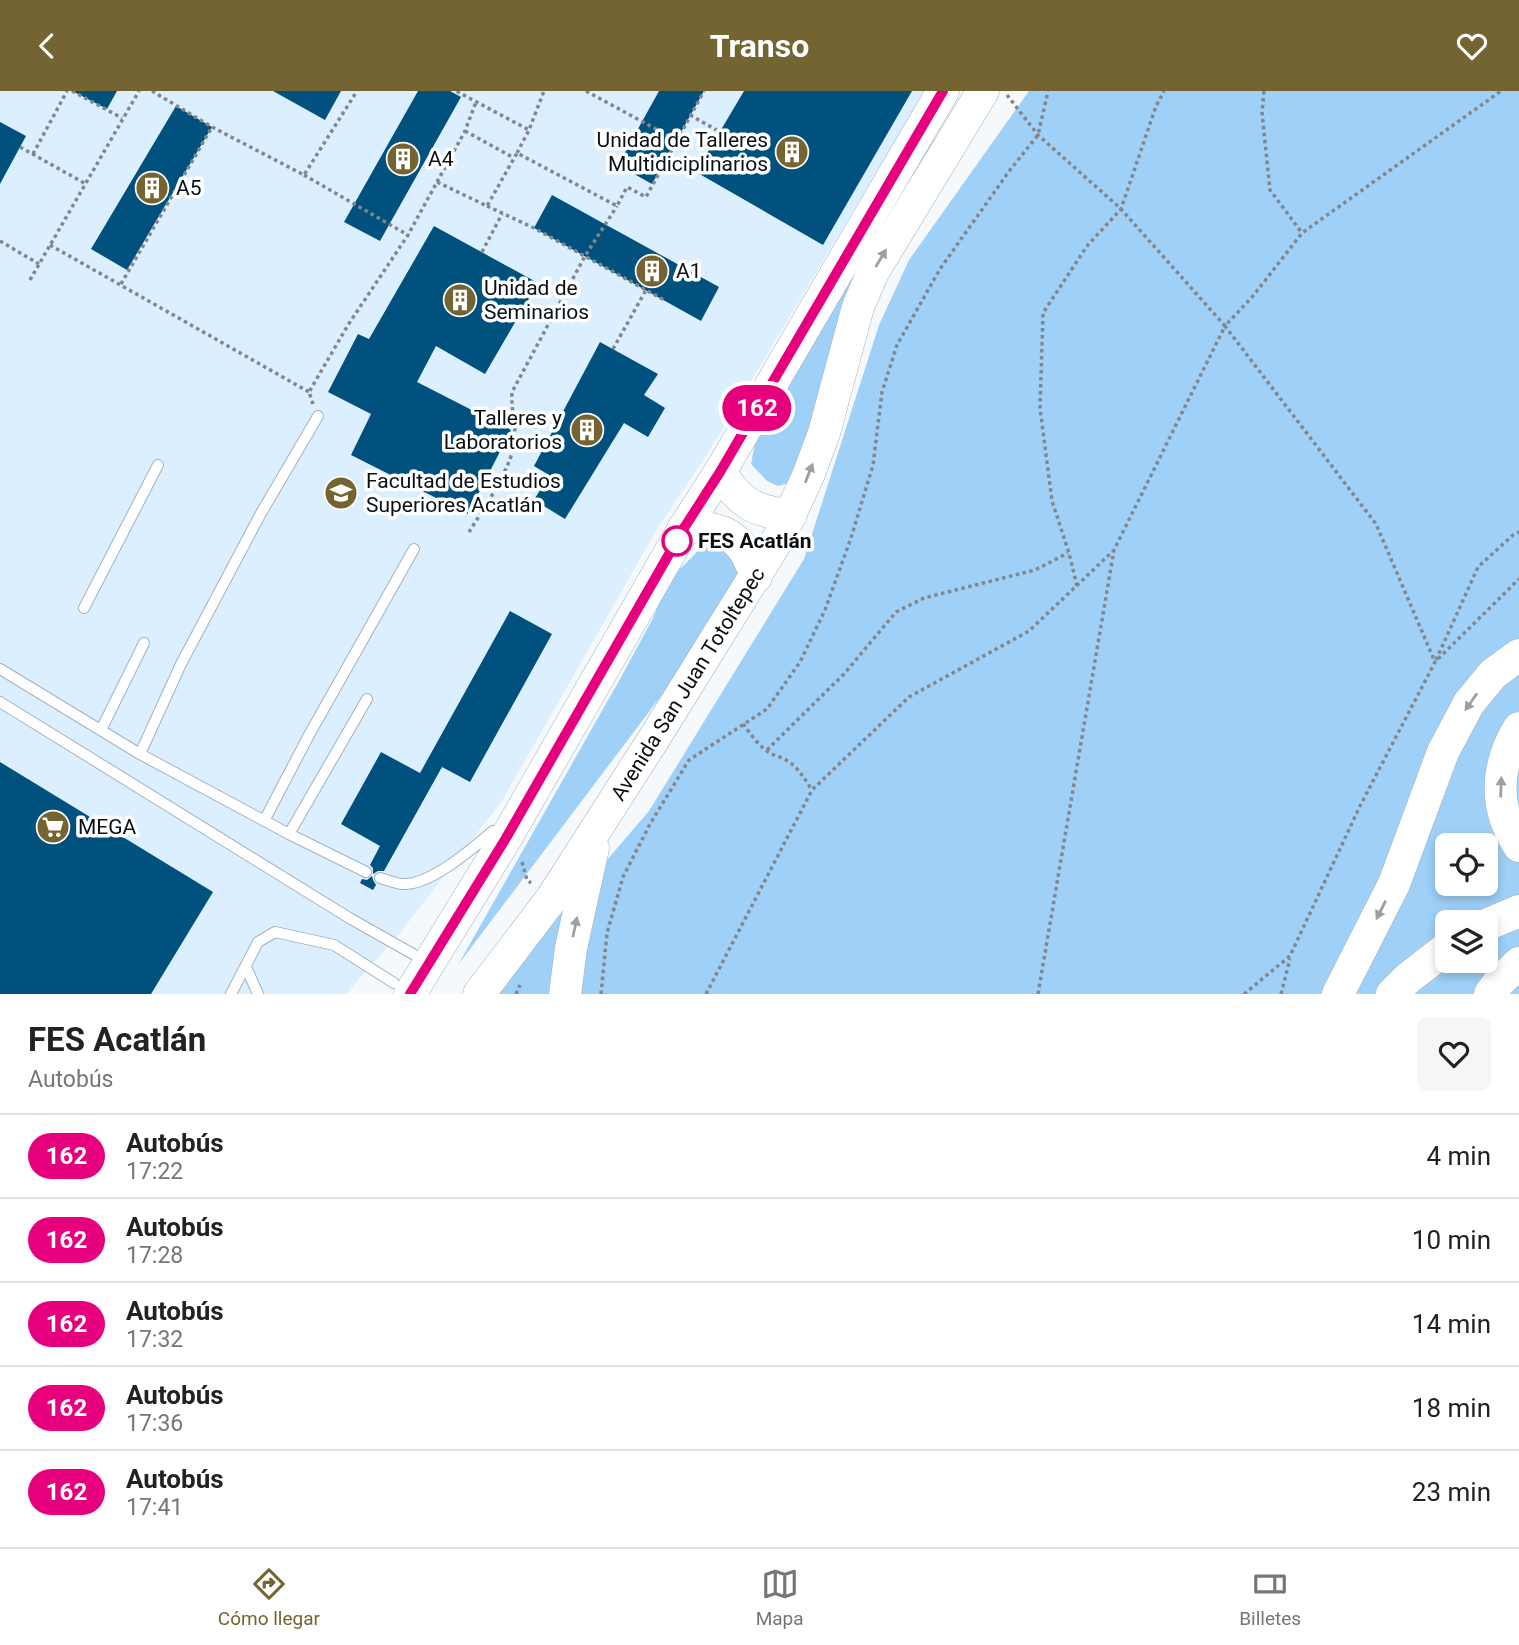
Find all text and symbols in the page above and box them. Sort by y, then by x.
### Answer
icon: back [28,27,66,65]
text: Transo [710,27,809,65]
icon: heart [1453,27,1491,65]
place label: Unidad de Talleres Multidiciplinarios [597,128,768,176]
building icon: Unidad de Talleres Multidiciplinarios [773,133,811,171]
building icon: A4 [384,140,422,178]
place label: A4 [428,147,454,171]
building icon: A5 [133,169,171,207]
place label: A5 [176,176,202,200]
one-way arrow [875,249,887,268]
building icon: A1 [633,252,671,290]
place label: A1 [676,259,702,283]
place label: Unidad de Seminarios [484,276,589,324]
building icon: Unidad de Seminarios [441,281,479,319]
line badge: 162 [717,385,797,431]
text: 162 [736,394,778,422]
place label: Talleres y Laboratorios [444,406,562,454]
building icon: Talleres y Laboratorios [568,411,606,449]
one-way arrow [803,463,814,484]
place label: Facultad de Estudios Superiores Acatlán [366,469,561,517]
school or university icon: Facultad de Estudios Superiores Acatlán [322,474,360,512]
marker: FES Acatlán [662,526,692,556]
place label: FES Acatlán [698,529,811,553]
street label: Avenida San Juan Totoltepec [606,563,770,805]
one-way arrow [1464,693,1478,711]
one-way arrow [1496,776,1507,798]
supermarket icon: MEGA [34,808,72,846]
place label: MEGA [78,815,137,839]
map controls [1435,833,1498,973]
button: locate [1435,833,1498,896]
one-way arrow [1376,901,1388,921]
button: layers [1435,910,1498,973]
one-way arrow [570,916,581,938]
button: heart [1417,1017,1491,1091]
text: FES Acatlán [28,1020,206,1059]
text: Autobús [28,1066,113,1093]
text: Autobús [126,1128,224,1158]
text: 4 min [1426,1141,1491,1171]
text: 162 [46,1142,87,1170]
text: 17:22 [126,1158,183,1185]
text: Autobús [126,1212,224,1242]
text: 10 min [1412,1225,1491,1255]
text: 162 [46,1226,87,1254]
text: 17:28 [126,1242,183,1269]
text: Autobús [126,1296,224,1326]
text: 14 min [1412,1309,1491,1339]
text: 162 [46,1310,87,1338]
text: 17:32 [126,1326,183,1353]
text: Autobús [126,1380,224,1410]
text: 18 min [1412,1393,1491,1423]
text: 162 [46,1394,87,1422]
text: 17:36 [126,1410,183,1437]
text: Autobús [126,1464,224,1494]
text: 23 min [1412,1477,1491,1507]
text: 162 [46,1478,87,1506]
text: 17:41 [126,1494,183,1521]
tab: Cómo llegar [218,1565,320,1630]
tab: Mapa [756,1565,804,1630]
tab: Billetes [1239,1565,1301,1630]

